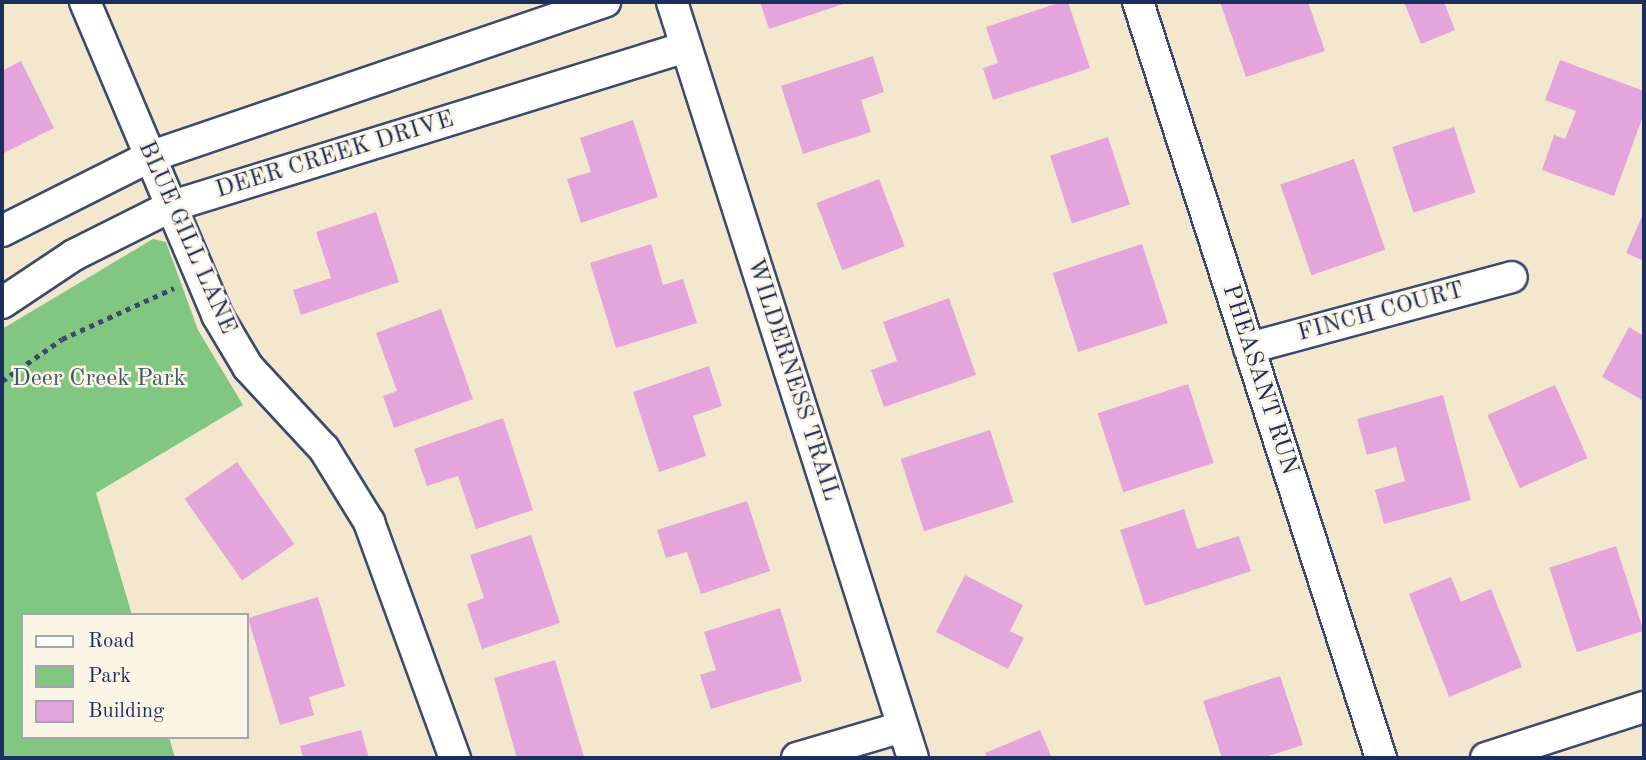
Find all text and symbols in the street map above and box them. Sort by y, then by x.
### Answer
street label: DEER CREEK DRIVE [212,106,458,206]
street label: BLUE GILL LANE [130,137,242,339]
street label: WILDERNESS TRAIL [739,255,845,505]
street label: FINCH COURT [1295,277,1467,349]
street label: PHEASANT RUN [1215,281,1303,479]
park label: Deer Creek Park [12,366,186,394]
legend [21,613,248,739]
text: Road [88,631,135,652]
text: Park [88,666,131,687]
text: Building [88,701,164,722]

